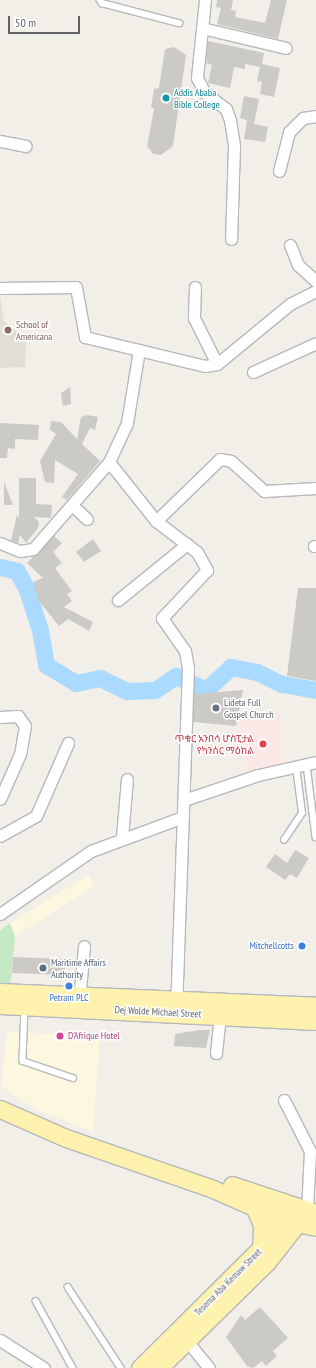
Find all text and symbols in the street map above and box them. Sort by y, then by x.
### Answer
scale bar [10,8,82,34]
text: 50 m [15,15,36,30]
place label: Addis Ababa Bible College [174,86,220,110]
marker: Addis Ababa Bible College [161,93,171,103]
place label: School of Americana [16,318,52,342]
marker: School of Americana [3,325,13,335]
place label: Lideta Full Gospel Church [224,696,274,720]
marker: Lideta Full Gospel Church [211,703,221,713]
place label: ጥቁር አንበሳ ሆስፒታል የካንሰር ማዕከል [175,732,254,756]
marker: ጥቁር አንበሳ ሆስፒታል የካንሰር ማዕከል [257,738,269,750]
place label: Mitchellcotts [249,940,294,952]
marker: Mitchellcotts [297,941,307,951]
place label: Maritime Affairs Authority [51,956,106,980]
marker: Maritime Affairs Authority [38,963,48,973]
marker: Petram PLC [64,981,74,991]
place label: Petram PLC [49,992,89,1004]
street label: Dej Wolde Michael Street [114,1004,202,1020]
place label: D'Afrique Hotel [68,1030,120,1042]
marker: D'Afrique Hotel [55,1031,65,1041]
street label: Tesema Aba Kemaw Street [192,1246,264,1318]

